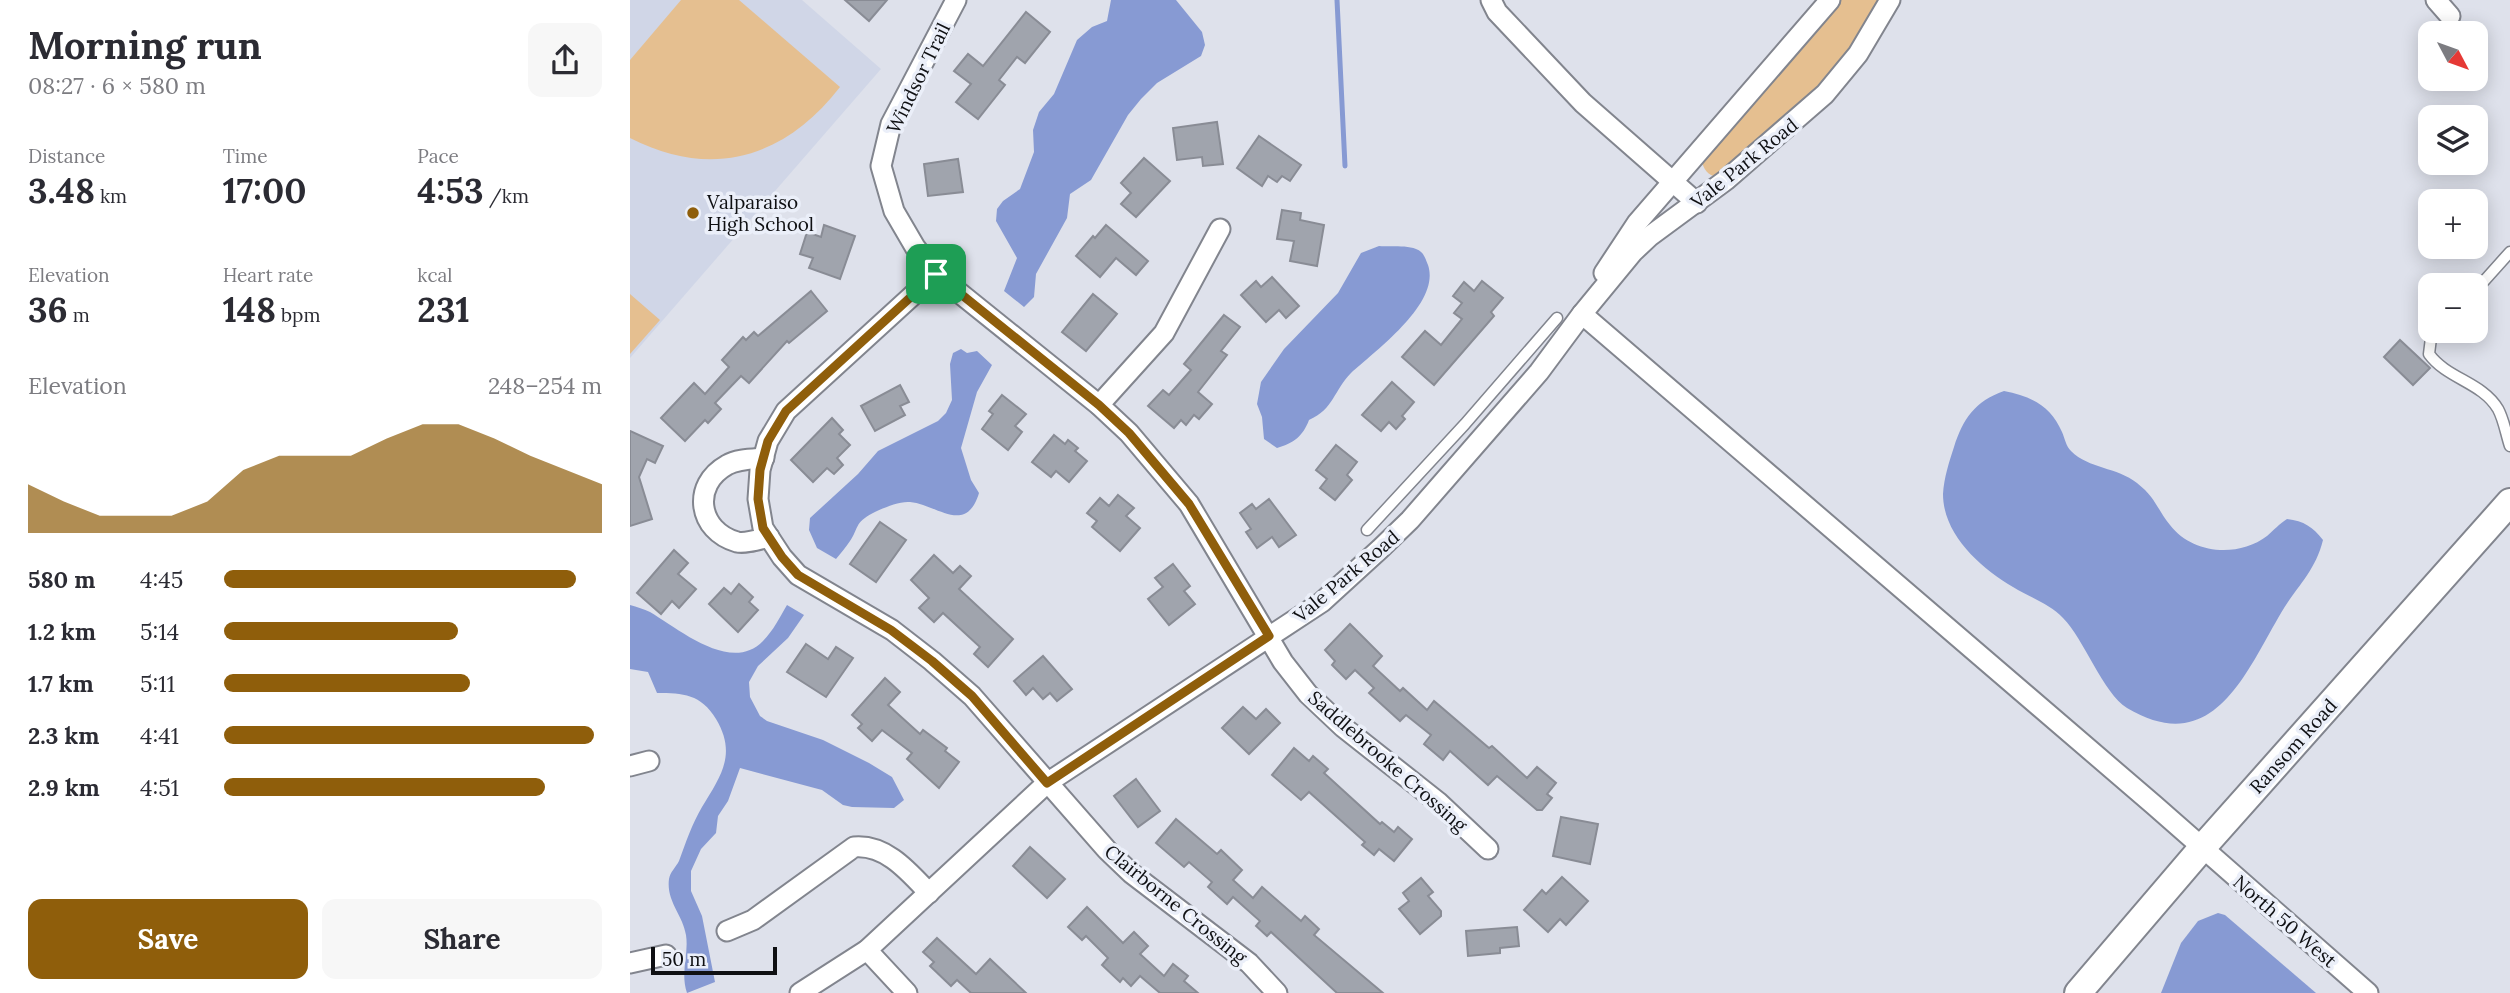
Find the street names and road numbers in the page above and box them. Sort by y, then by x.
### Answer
street label: Windsor Trail [881,19,955,137]
street label: Vale Park Road [1685,113,1802,214]
street label: Vale Park Road [1287,525,1404,628]
street label: Saddlebrooke Crossing [1304,685,1473,837]
street label: Ransom Road [2244,694,2342,798]
street label: Clairborne Crossing [1100,839,1252,969]
street label: North 50 West [2228,870,2342,973]

